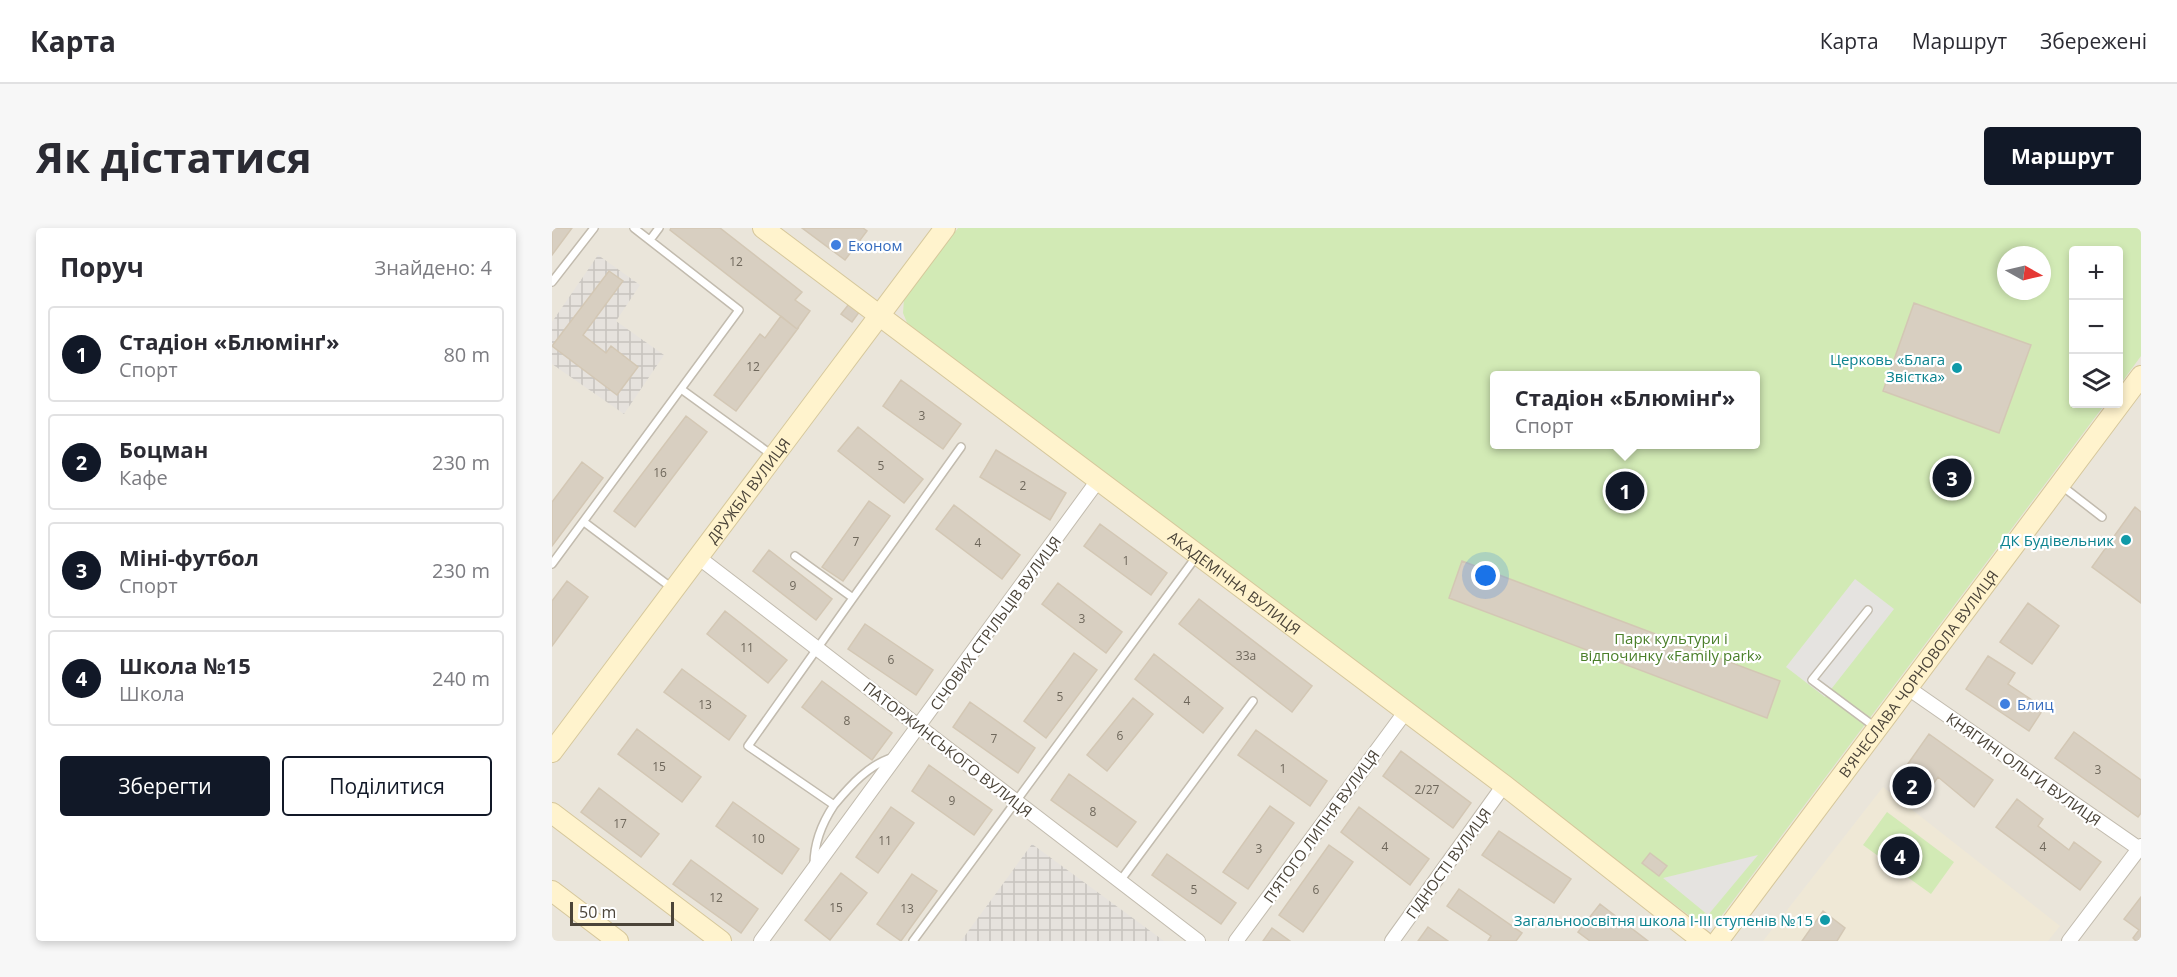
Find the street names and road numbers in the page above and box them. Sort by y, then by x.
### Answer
street label: ДРУЖБИ ВУЛИЦЯ [702,434,794,547]
street label: АКАДЕМІЧНА ВУЛИЦЯ [1164,526,1305,639]
street label: СІЧОВИХ СТРІЛЬЦІВ ВУЛИЦЯ [925,532,1065,714]
street label: В'ЯЧЕСЛАВА ЧОРНОВОЛА ВУЛИЦЯ [1834,566,2002,781]
street label: ПАТОРЖИНСЬКОГО ВУЛИЦЯ [859,677,1037,821]
street label: КНЯГИНІ ОЛЬГИ ВУЛИЦЯ [1943,708,2105,830]
street label: П’ЯТОГО ЛИПНЯ ВУЛИЦЯ [1259,745,1383,907]
street label: ГІДНОСТІ ВУЛИЦЯ [1401,804,1495,922]

